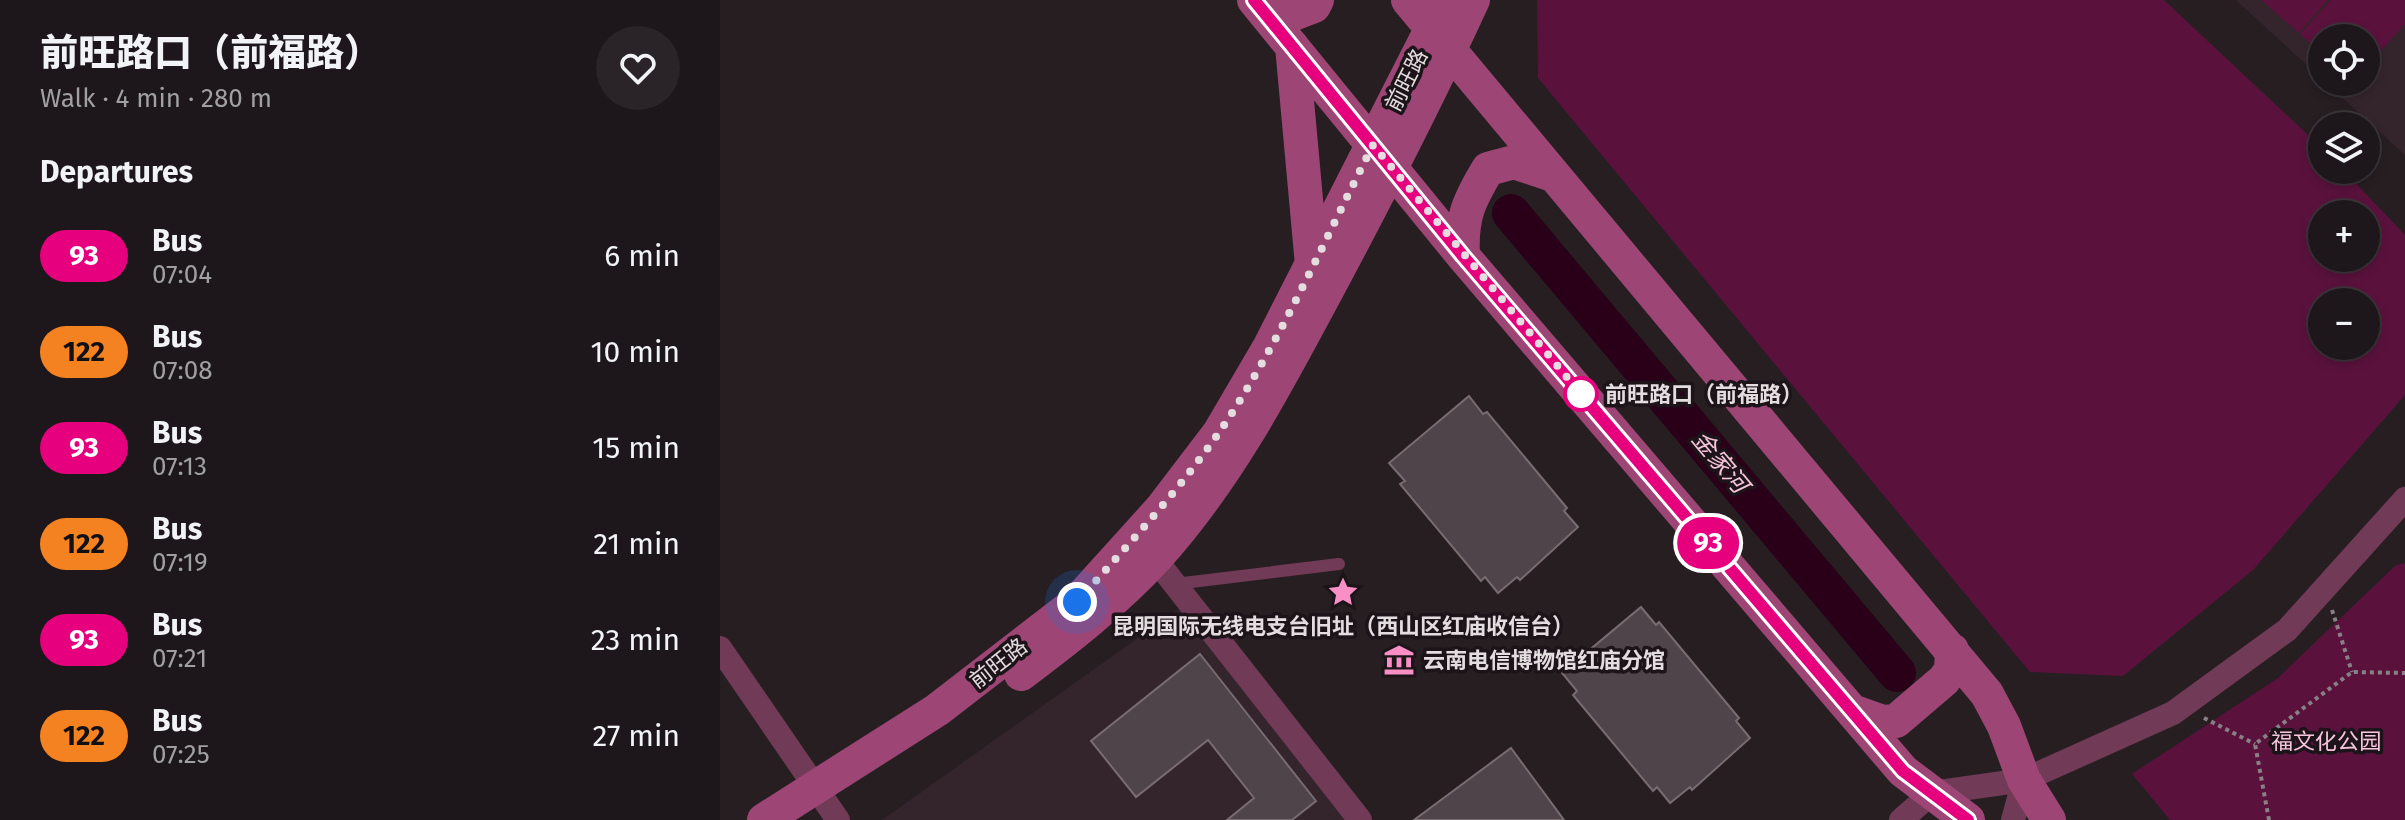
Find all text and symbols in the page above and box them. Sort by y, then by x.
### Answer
map controls [2308,24,2380,360]
button: locate [2308,24,2380,96]
button: heart [596,26,680,110]
text: 前旺路口（前福路） [40,30,382,76]
street label: 前旺路 [1379,45,1433,116]
text: Walk · 4 min · 280 m [40,83,272,114]
button: layers [2308,112,2380,184]
text: Departures [40,154,193,190]
button: + [2308,200,2380,272]
text: Bus [152,223,202,259]
text: 6 min [604,238,680,274]
text: 93 [69,239,99,272]
text: 07:04 [152,259,212,290]
button: − [2308,288,2380,360]
text: Bus [152,319,202,355]
text: 10 min [591,334,680,370]
text: 122 [63,335,105,368]
text: 07:08 [152,355,213,386]
marker: 前旺路口（前福路） [1564,377,1598,411]
place label: 前旺路口（前福路） [1605,381,1803,408]
text: Bus [152,415,202,451]
water label: 金家河 [1686,425,1756,502]
text: 15 min [592,430,680,466]
text: 93 [69,431,99,464]
text: 07:13 [152,451,207,482]
text: Bus [152,511,202,547]
line badge: 93 [1672,517,1744,569]
text: 21 min [593,526,680,562]
text: 93 [1693,526,1723,559]
text: 122 [63,527,105,560]
text: 07:19 [152,547,208,578]
place icon: 昆明国际无线电支台旧址（西山区红庙收信台） [1326,575,1360,609]
your location [1057,582,1097,622]
text: Bus [152,607,202,643]
place label: 昆明国际无线电支台旧址（西山区红庙收信台） [1112,613,1574,640]
text: 23 min [591,622,680,658]
text: 93 [69,623,99,656]
street label: 前旺路 [964,632,1033,694]
text: 07:21 [152,643,207,674]
museum icon: 云南电信博物馆红庙分馆 [1382,643,1416,677]
place label: 云南电信博物馆红庙分馆 [1423,647,1665,674]
text: Bus [152,703,202,739]
text: 27 min [592,718,680,754]
text: 122 [63,719,105,752]
park label: 福文化公园 [2271,728,2381,755]
text: 07:25 [152,739,210,770]

